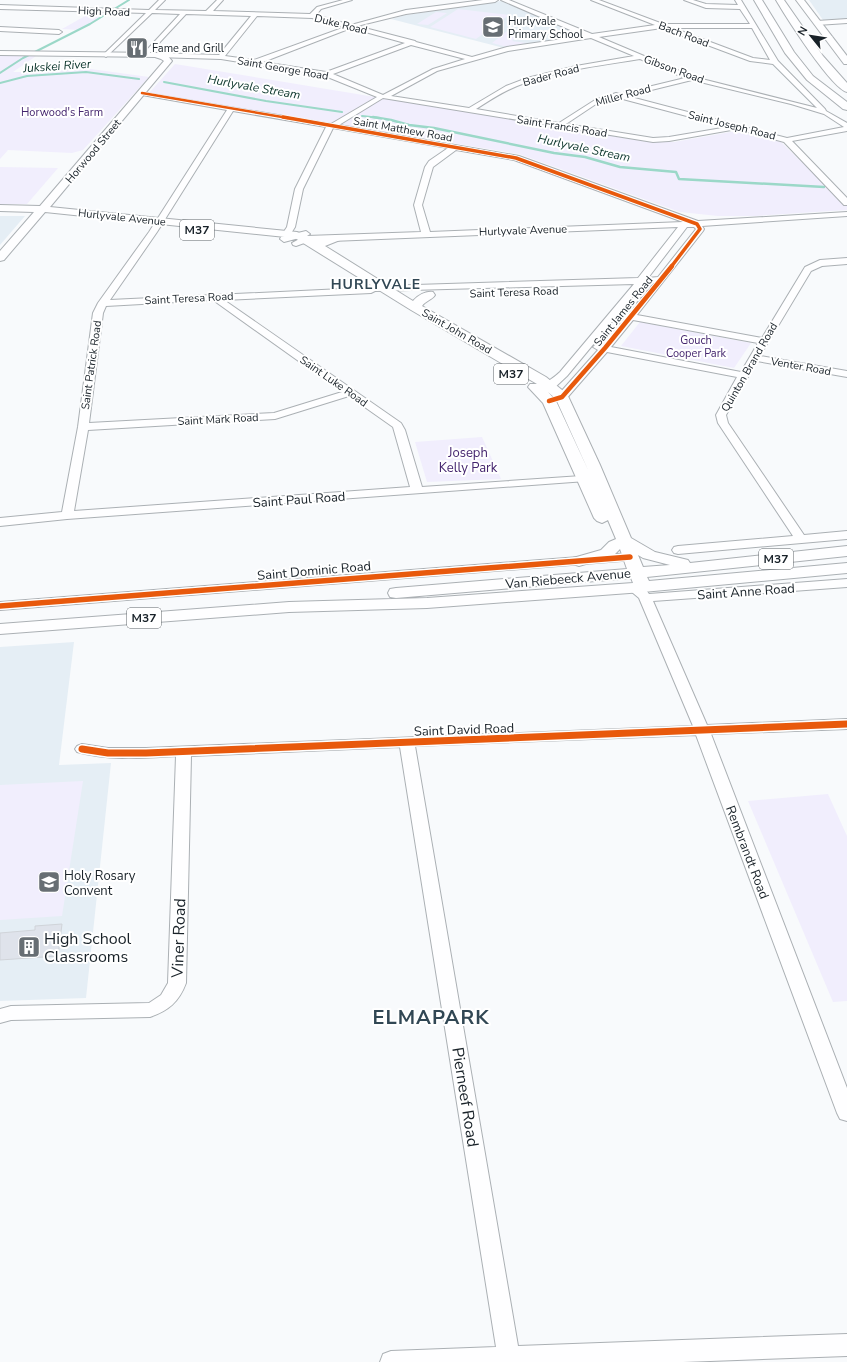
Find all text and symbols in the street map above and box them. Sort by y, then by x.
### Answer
street label: High Road [78,3,130,20]
street label: Duke Road [313,11,369,38]
school or university icon: Hurlyvale Primary School [480,14,506,40]
place label: Hurlyvale Primary School [508,14,584,42]
north arrow [791,16,831,56]
street label: Bach Road [656,18,711,51]
text: N [794,24,811,39]
restaurant icon: Fame and Grill [124,35,150,61]
place label: Fame and Grill [152,41,225,56]
street label: Gibson Road [642,52,706,87]
street label: Saint George Road [236,53,330,84]
water label: Jukskei River [22,56,92,76]
street label: Bader Road [521,61,581,90]
water label: Hurlyvale Stream [206,71,302,103]
street label: Miller Road [594,81,652,110]
park label: Horwood's Farm [21,105,103,120]
street label: Saint Joseph Road [686,107,777,144]
street label: Saint Francis Road [516,112,608,141]
street label: Saint Matthew Road [352,113,454,146]
street label: Horwood Street [62,116,125,187]
water label: Hurlyvale Stream [536,130,632,166]
street label: Hurlyvale Avenue [77,205,167,230]
road number: M37 [180,220,214,240]
street label: Hurlyvale Avenue [479,221,567,240]
street label: Saint James Road [590,273,656,350]
district label: HURLYVALE [331,275,421,294]
street label: Saint Teresa Road [469,283,559,302]
street label: Saint Teresa Road [144,289,234,308]
street label: Saint John Road [419,305,495,358]
street label: Saint Patrick Road [78,319,105,411]
street label: Quinton Brand Road [718,320,781,415]
park label: Gouch Cooper Park [666,333,727,361]
street label: Saint Luke Road [297,352,371,410]
street label: Venter Road [769,354,832,379]
road number: M37 [494,364,528,384]
street label: Saint Mark Road [177,410,259,429]
park label: Joseph Kelly Park [439,444,498,477]
street label: Saint Paul Road [252,488,346,512]
road number: M37 [759,549,793,569]
street label: Saint Dominic Road [256,557,372,585]
street label: Van Riebeeck Avenue [504,565,632,594]
street label: Saint Anne Road [697,580,796,604]
road number: M37 [127,608,161,628]
street label: Saint David Road [413,719,515,741]
street label: Rembrandt Road [721,803,773,902]
place label: Holy Rosary Convent [64,867,136,900]
school or university icon: Holy Rosary Convent [36,869,62,895]
street label: Viner Road [167,898,191,979]
place label: High School Classrooms [44,928,132,968]
building icon: High School Classrooms [16,934,42,960]
district label: ELMAPARK [373,1004,489,1031]
street label: Pierneef Road [446,1046,484,1149]

